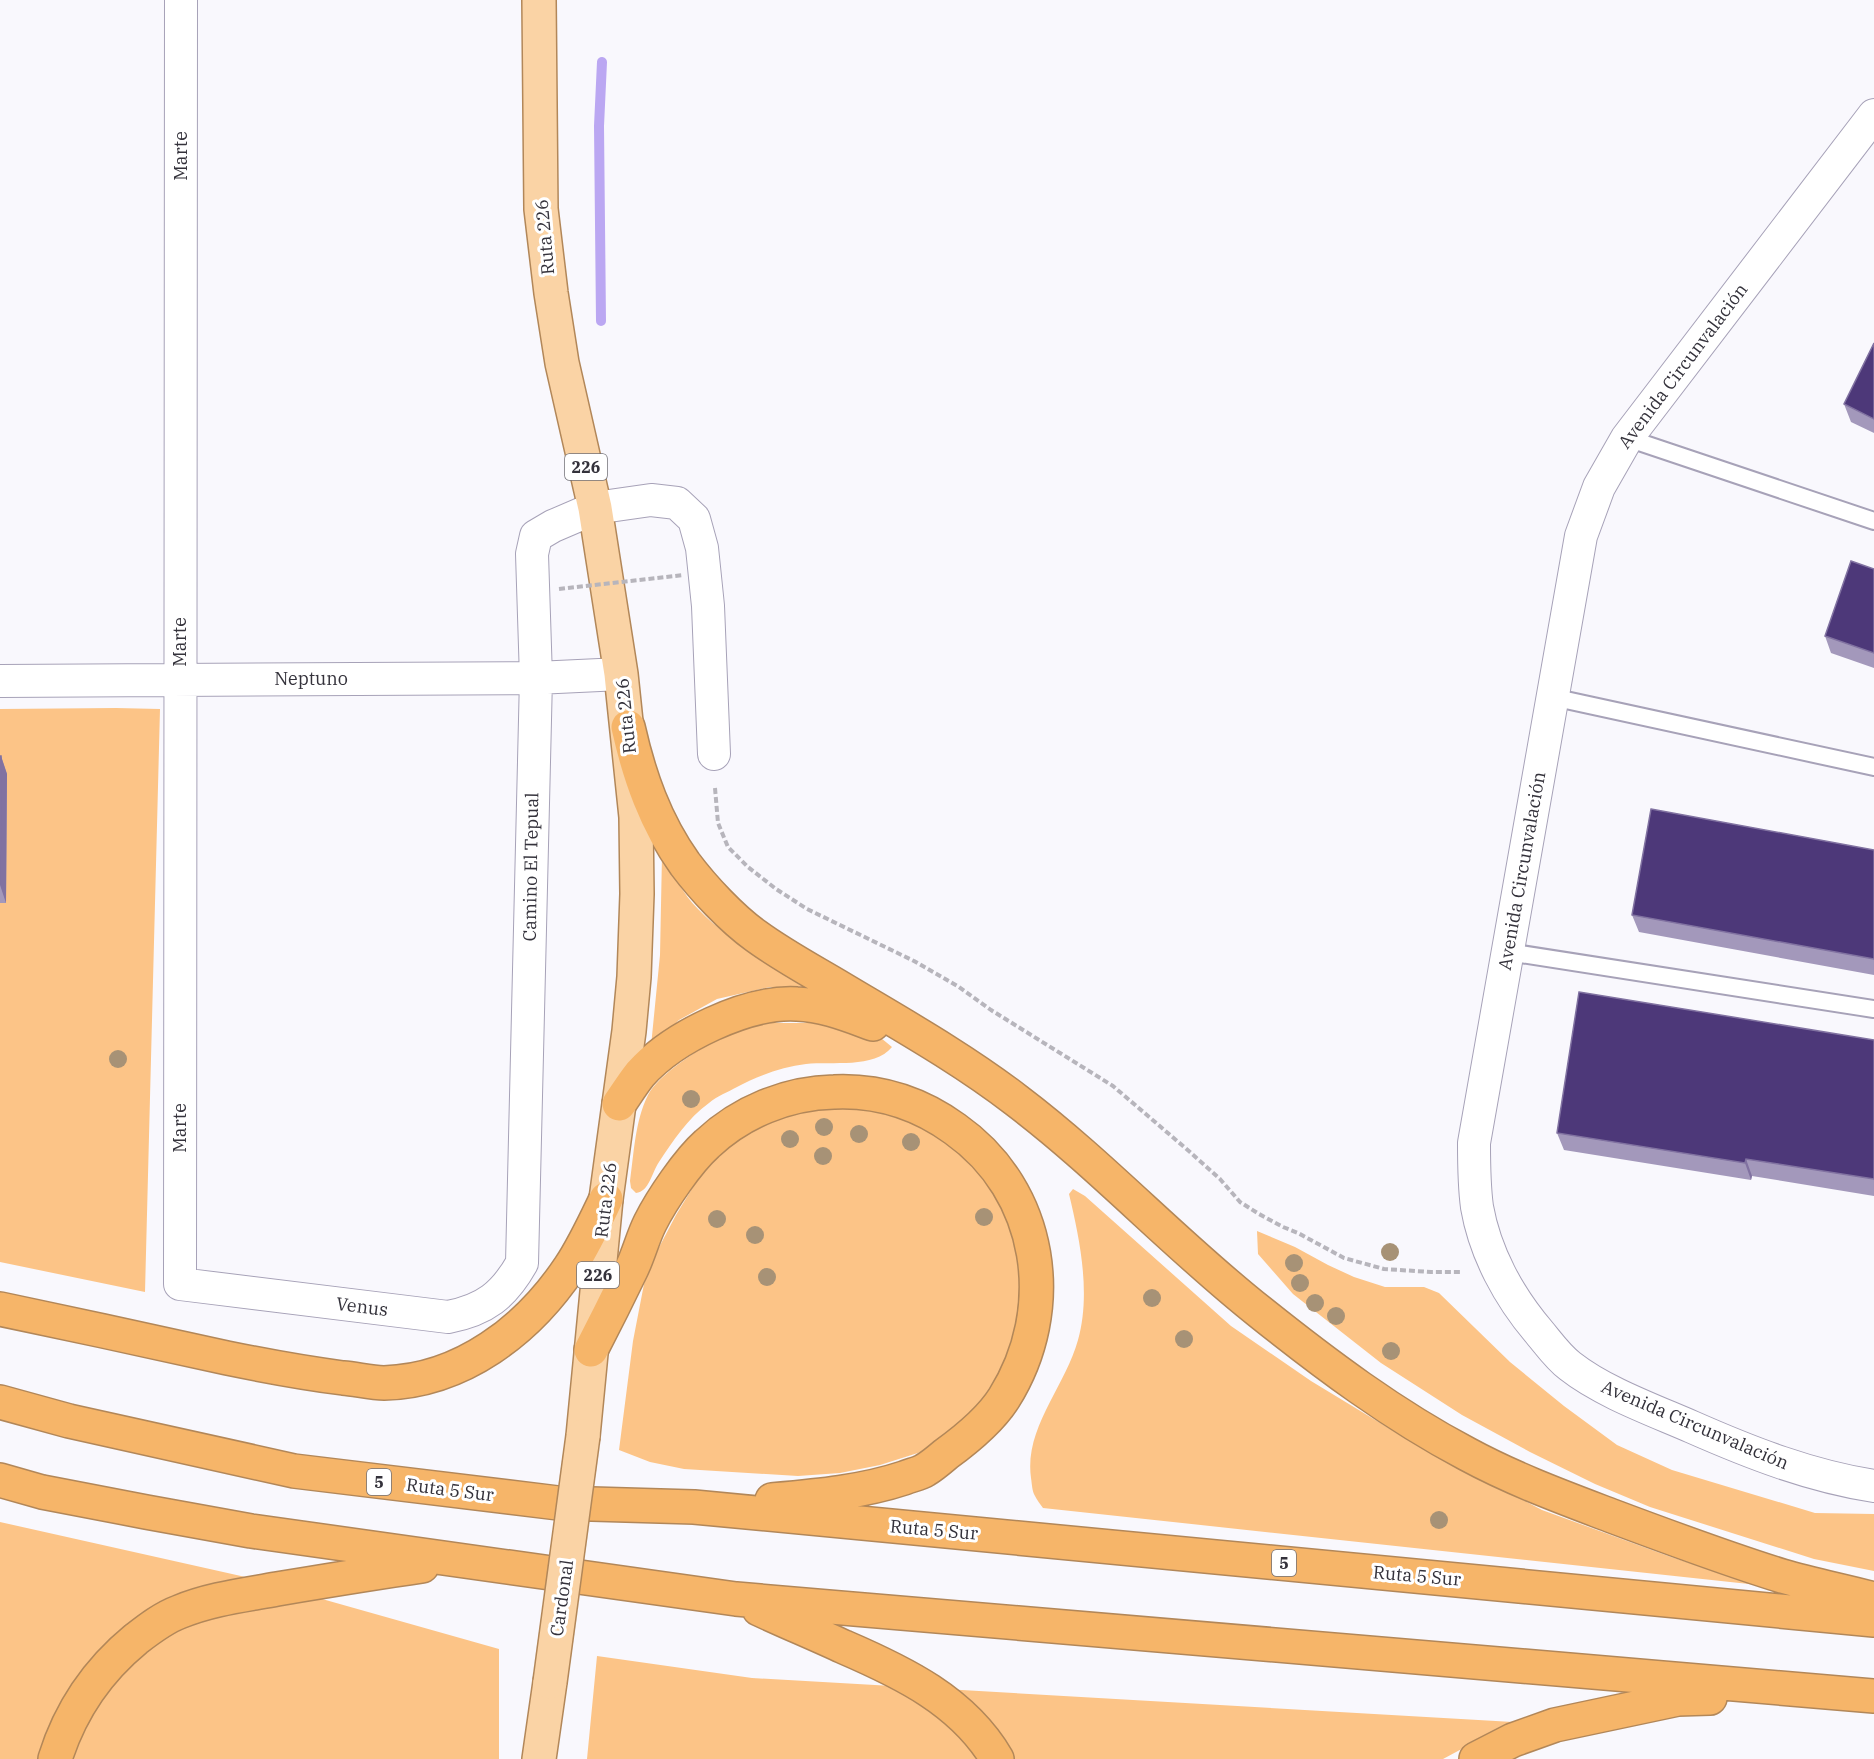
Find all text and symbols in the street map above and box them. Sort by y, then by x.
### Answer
street label: Marte [169,131,192,181]
street label: Ruta 226 [530,198,559,276]
street label: Avenida Circunvalación [1613,278,1752,453]
road number: 226 [565,454,607,480]
street label: Marte [168,617,191,667]
street label: Neptuno [274,667,348,690]
street label: Ruta 226 [610,677,641,755]
street label: Avenida Circunvalación [1493,770,1550,972]
street label: Camino El Tepual [518,792,543,942]
street label: Marte [168,1103,191,1153]
street label: Ruta 226 [589,1161,622,1239]
road number: 226 [577,1262,619,1288]
street label: Venus [335,1292,389,1321]
street label: Avenida Circunvalación [1598,1375,1792,1474]
road number: 5 [367,1469,391,1495]
street label: Ruta 5 Sur [405,1473,495,1506]
street label: Ruta 5 Sur [889,1514,979,1545]
road number: 5 [1272,1550,1296,1576]
street label: Cardonal [545,1558,578,1638]
street label: Ruta 5 Sur [1372,1560,1462,1591]

